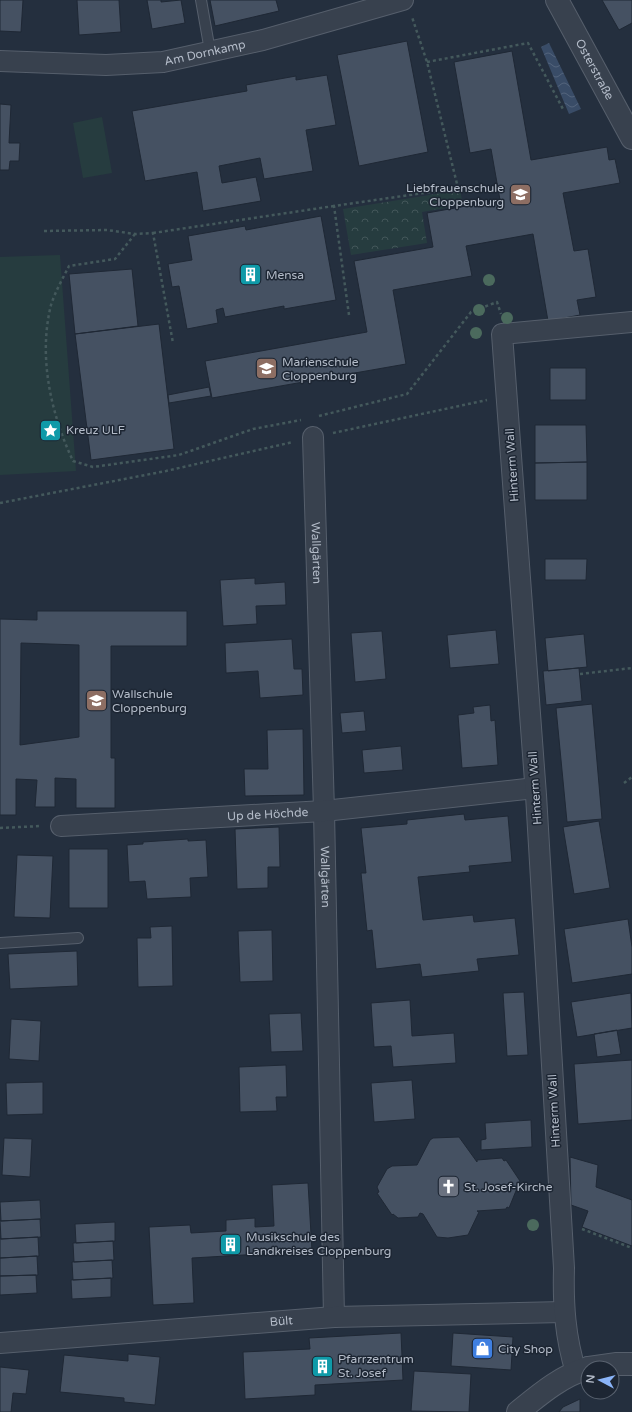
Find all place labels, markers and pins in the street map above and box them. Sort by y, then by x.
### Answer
place label: Liebfrauenschule Cloppenburg [406,181,504,209]
school or university icon: Liebfrauenschule Cloppenburg [507,182,533,208]
building icon: Mensa [238,262,264,288]
place label: Mensa [266,268,304,282]
place label: Marienschule Cloppenburg [282,355,359,383]
school or university icon: Marienschule Cloppenburg [254,356,280,382]
place icon: Kreuz ULF [38,417,64,443]
place label: Kreuz ULF [66,423,125,437]
place label: Wallschule Cloppenburg [112,687,187,715]
school or university icon: Wallschule Cloppenburg [83,688,109,714]
church icon: St. Josef-Kirche [435,1174,461,1200]
place label: St. Josef-Kirche [464,1180,553,1194]
place label: Musikschule des Landkreises Cloppenburg [246,1230,391,1258]
building icon: Musikschule des Landkreises Cloppenburg [218,1231,244,1257]
shop icon: City Shop [469,1336,495,1362]
place label: City Shop [498,1342,553,1356]
place label: Pfarrzentrum St. Josef [338,1352,414,1380]
building icon: Pfarrzentrum St. Josef [310,1353,336,1379]

